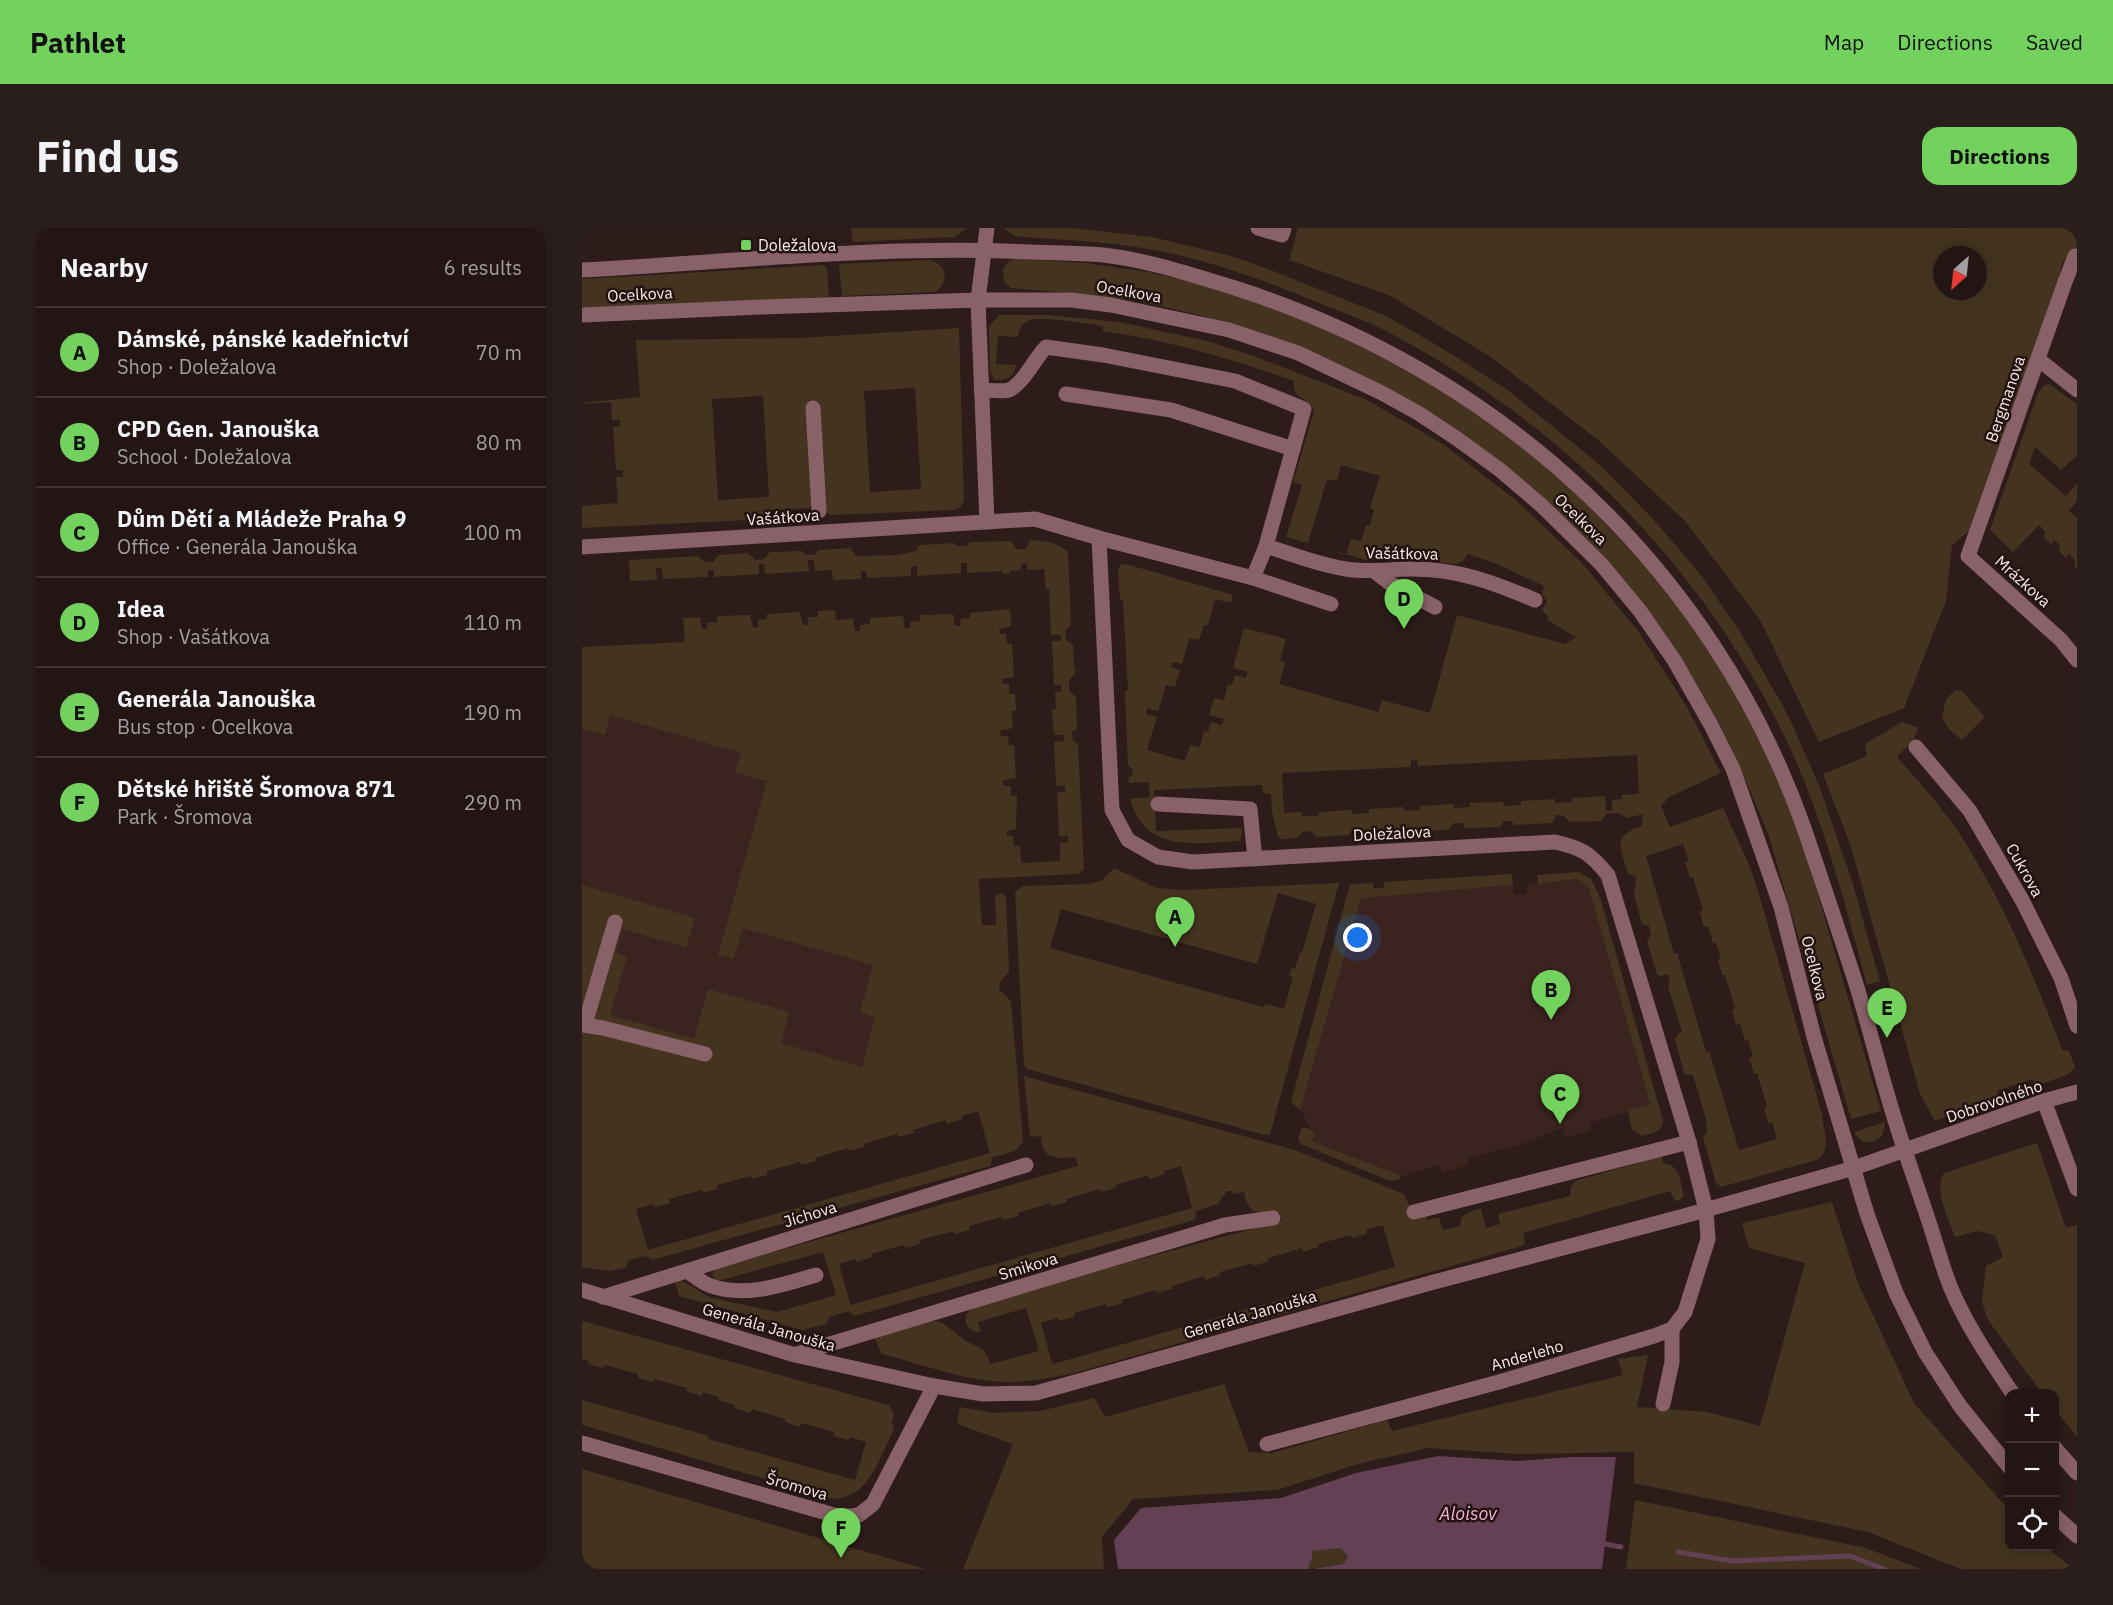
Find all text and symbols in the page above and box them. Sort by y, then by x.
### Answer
text: Pathlet [30,24,126,61]
text: Map [1824,28,1864,56]
text: Directions [1897,28,1993,56]
text: Saved [2026,28,2083,56]
button: Directions [1922,127,2077,185]
text: Find us [36,129,179,184]
place label: Doležalova [758,235,837,255]
marker: Doležalova [739,238,753,252]
north arrow [1933,246,1987,300]
text: Nearby [60,250,148,284]
text: 6 results [444,254,522,281]
street label: Ocelkova [1095,275,1164,307]
street label: Ocelkova [607,282,674,306]
text: Dámské, pánské kadeřnictví [117,324,409,353]
text: A [73,339,86,366]
text: 70 m [476,339,522,366]
text: Shop · Doležalova [117,353,276,380]
street label: Bergmanova [1981,353,2029,445]
text: CPD Gen. Janouška [117,414,319,443]
text: B [73,429,86,456]
text: 80 m [476,429,522,456]
text: School · Doležalova [117,443,292,470]
street label: Ocelkova [1550,489,1612,549]
text: Dům Dětí a Mládeže Praha 9 [117,504,406,533]
street label: Vašátkova [746,504,821,530]
text: C [73,519,86,546]
text: 100 m [464,519,522,546]
text: Office · Generála Janouška [117,533,358,560]
street label: Vašátkova [1365,542,1439,564]
street label: Mrázkova [1991,551,2055,611]
pin: D [1384,580,1424,629]
text: Idea [117,594,165,623]
text: D [73,609,86,636]
text: 110 m [464,609,522,636]
text: Shop · Vašátkova [117,623,270,650]
text: Generála Janouška [117,684,316,713]
text: E [73,699,86,726]
text: 190 m [464,699,522,726]
text: Bus stop · Ocelkova [117,713,293,740]
text: Dětské hřiště Šromova 871 [117,774,395,803]
text: F [74,789,85,816]
text: 290 m [464,789,522,816]
text: Park · Šromova [117,803,252,830]
street label: Doležalova [1352,821,1432,845]
street label: Cukrova [2002,840,2048,901]
pin: A [1156,898,1194,947]
your location [1343,923,1372,952]
street label: Ocelkova [1797,934,1833,1003]
pin: B [1532,970,1570,1020]
pin: E [1868,988,1906,1038]
pin: C [1540,1074,1580,1124]
street label: Dobrovolného [1943,1075,2045,1127]
street label: Jíchova [781,1196,839,1232]
street label: Smikova [996,1247,1060,1284]
street label: Generála Janouška [1181,1285,1319,1343]
street label: Generála Janouška [700,1298,838,1356]
street label: Anderleho [1488,1335,1566,1375]
map controls [2005,1389,2059,1551]
button: + [2005,1389,2059,1443]
button: − [2005,1443,2059,1497]
street label: Šromova [764,1467,831,1504]
button: locate [2005,1497,2059,1551]
water label: Aloisov [1438,1502,1498,1525]
pin: F [822,1508,860,1558]

